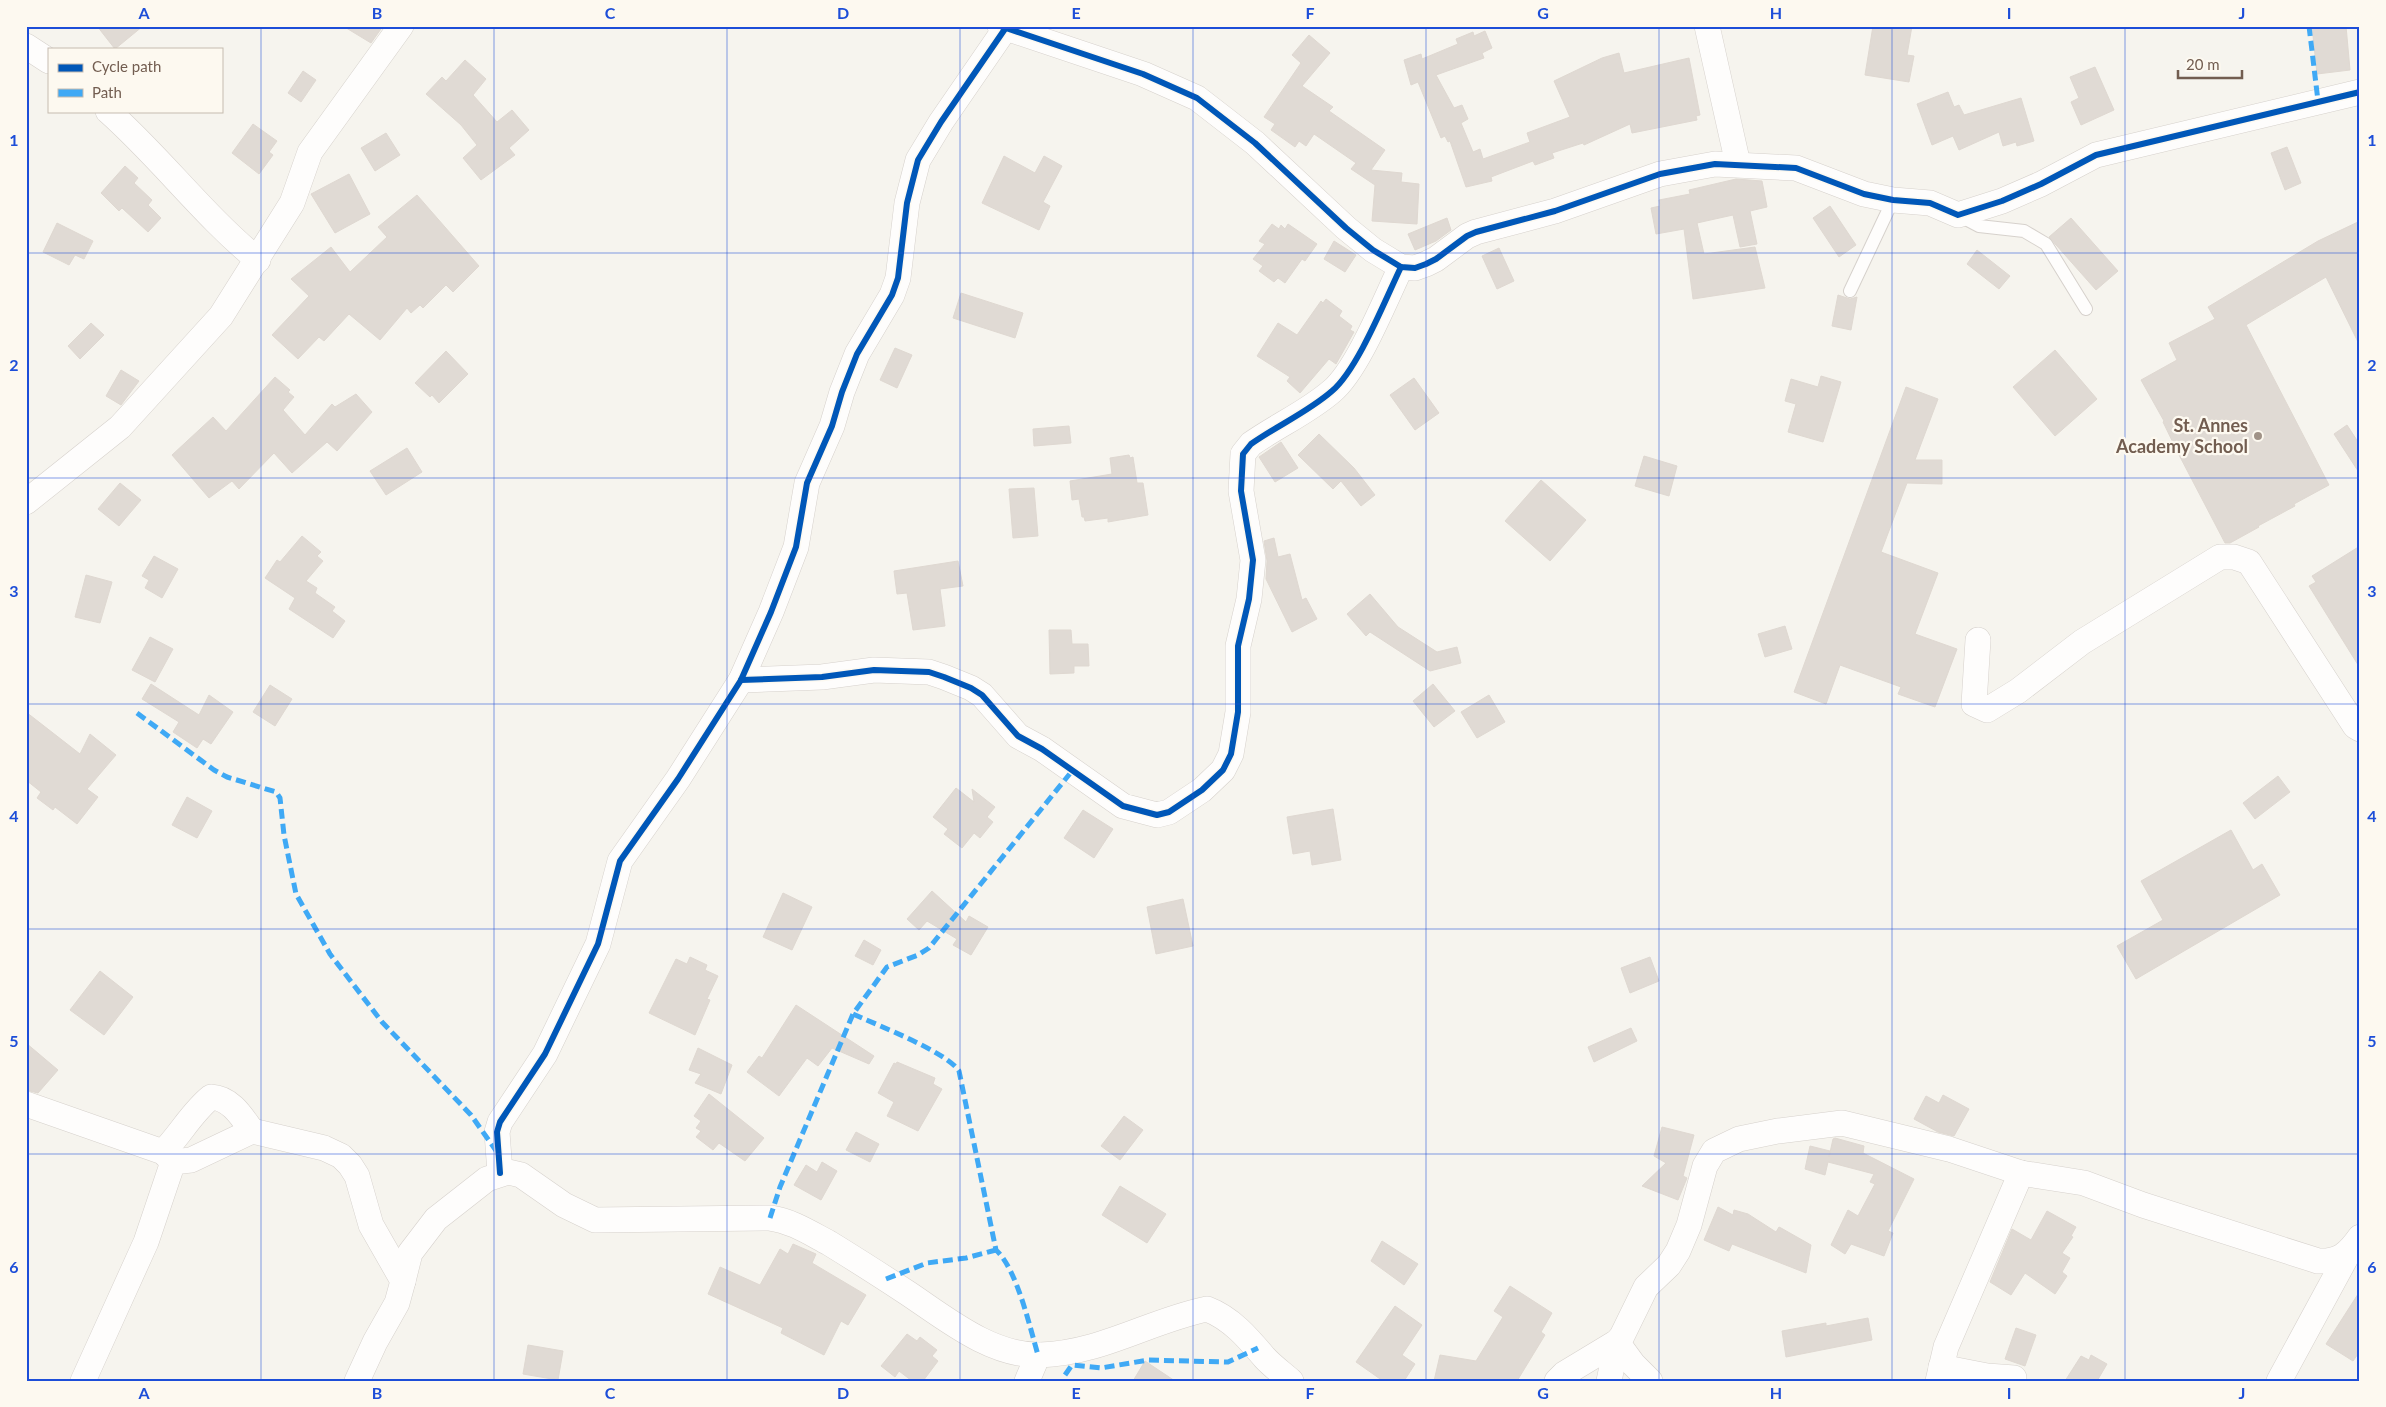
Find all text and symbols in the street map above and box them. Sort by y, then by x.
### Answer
text: A [137,3,150,22]
text: B [372,3,382,22]
text: C [605,3,616,22]
text: D [837,3,849,22]
text: E [1071,3,1081,22]
text: F [1305,3,1315,22]
text: G [1537,3,1549,22]
text: H [1770,3,1782,22]
text: I [2007,3,2011,22]
text: J [2239,3,2245,22]
legend [48,48,222,112]
scale bar [2178,48,2242,80]
text: 20 m [2186,55,2220,73]
text: Cycle path [92,57,161,75]
text: Path [92,83,122,101]
text: 1 [9,130,19,149]
text: 1 [2367,130,2377,149]
text: 2 [9,355,19,374]
text: 2 [2367,355,2377,374]
place label: St. Annes Academy School [2115,414,2248,457]
marker: St. Annes Academy School [2252,430,2264,442]
text: 3 [9,581,19,600]
text: 3 [2367,581,2377,600]
text: 4 [9,806,19,825]
text: 4 [2367,806,2377,825]
text: 5 [9,1031,19,1050]
text: 5 [2367,1031,2377,1050]
text: 6 [9,1257,19,1276]
text: 6 [2367,1257,2377,1276]
text: A [137,1383,150,1402]
text: B [372,1383,382,1402]
text: C [605,1383,616,1402]
text: D [837,1383,849,1402]
text: E [1071,1383,1081,1402]
text: F [1305,1383,1315,1402]
text: G [1537,1383,1549,1402]
text: H [1770,1383,1782,1402]
text: I [2007,1383,2011,1402]
text: J [2239,1383,2245,1402]

